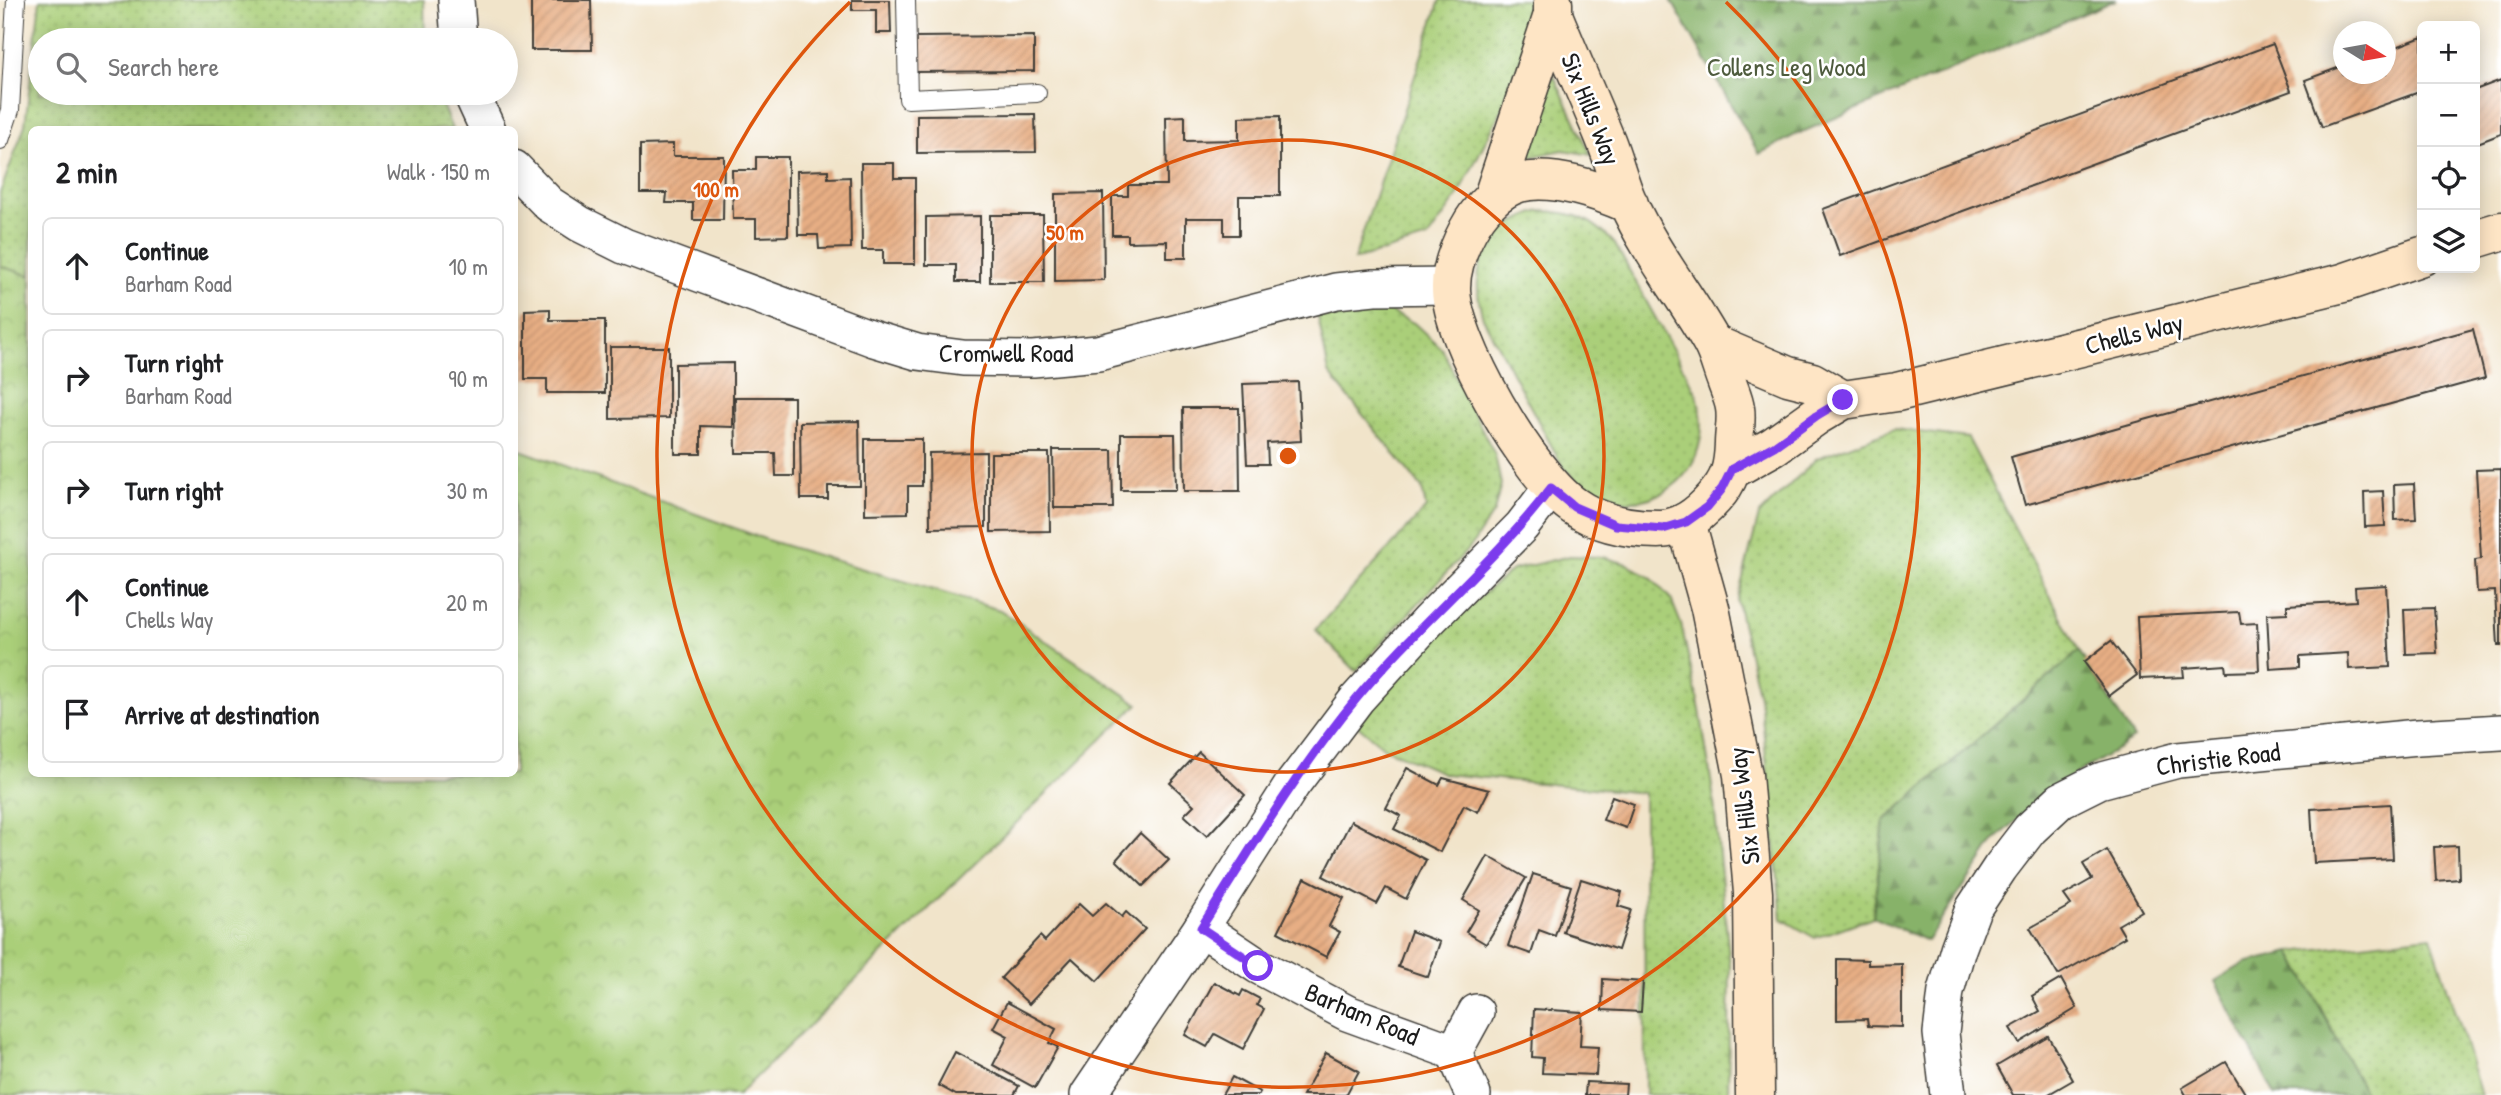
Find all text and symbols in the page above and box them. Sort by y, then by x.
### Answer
north arrow [2333,21,2396,84]
map controls [2417,21,2480,273]
button: + [2417,21,2480,84]
search box [28,28,518,105]
icon: search [52,48,90,86]
street label: Six Hills Way [1553,48,1630,170]
text: Search here [108,49,219,84]
park label: Collens Leg Wood [1707,49,1865,84]
button: − [2417,84,2480,147]
button: locate [2417,147,2480,210]
text: 2 min [56,152,118,192]
text: Walk · 150 m [387,156,490,187]
text: 100 m [693,175,739,204]
button: layers [2417,210,2480,273]
text: 50 m [1046,218,1084,247]
text: Continue [125,233,209,268]
icon: ahead [58,247,96,285]
text: 10 m [448,251,488,282]
text: Barham Road [125,268,232,299]
street label: Chells Way [2081,304,2187,363]
street label: Cromwell Road [939,335,1073,370]
text: Turn right [125,345,223,380]
icon: right [58,359,96,397]
text: 90 m [448,363,488,394]
text: Barham Road [125,380,232,411]
route end [1827,384,1858,415]
centre of rings [1276,444,1300,468]
icon: right [58,471,96,509]
text: Turn right [125,473,223,508]
text: 30 m [446,475,488,506]
text: Continue [125,569,209,604]
icon: ahead [58,583,96,621]
text: 20 m [446,587,488,618]
text: Chells Way [125,604,213,635]
icon: arrive [58,695,96,733]
text: Arrive at destination [125,697,320,732]
street label: Christie Road [2154,734,2282,783]
street label: Six Hills Way [1719,745,1768,867]
route start [1242,950,1273,981]
street label: Barham Road [1300,974,1425,1053]

